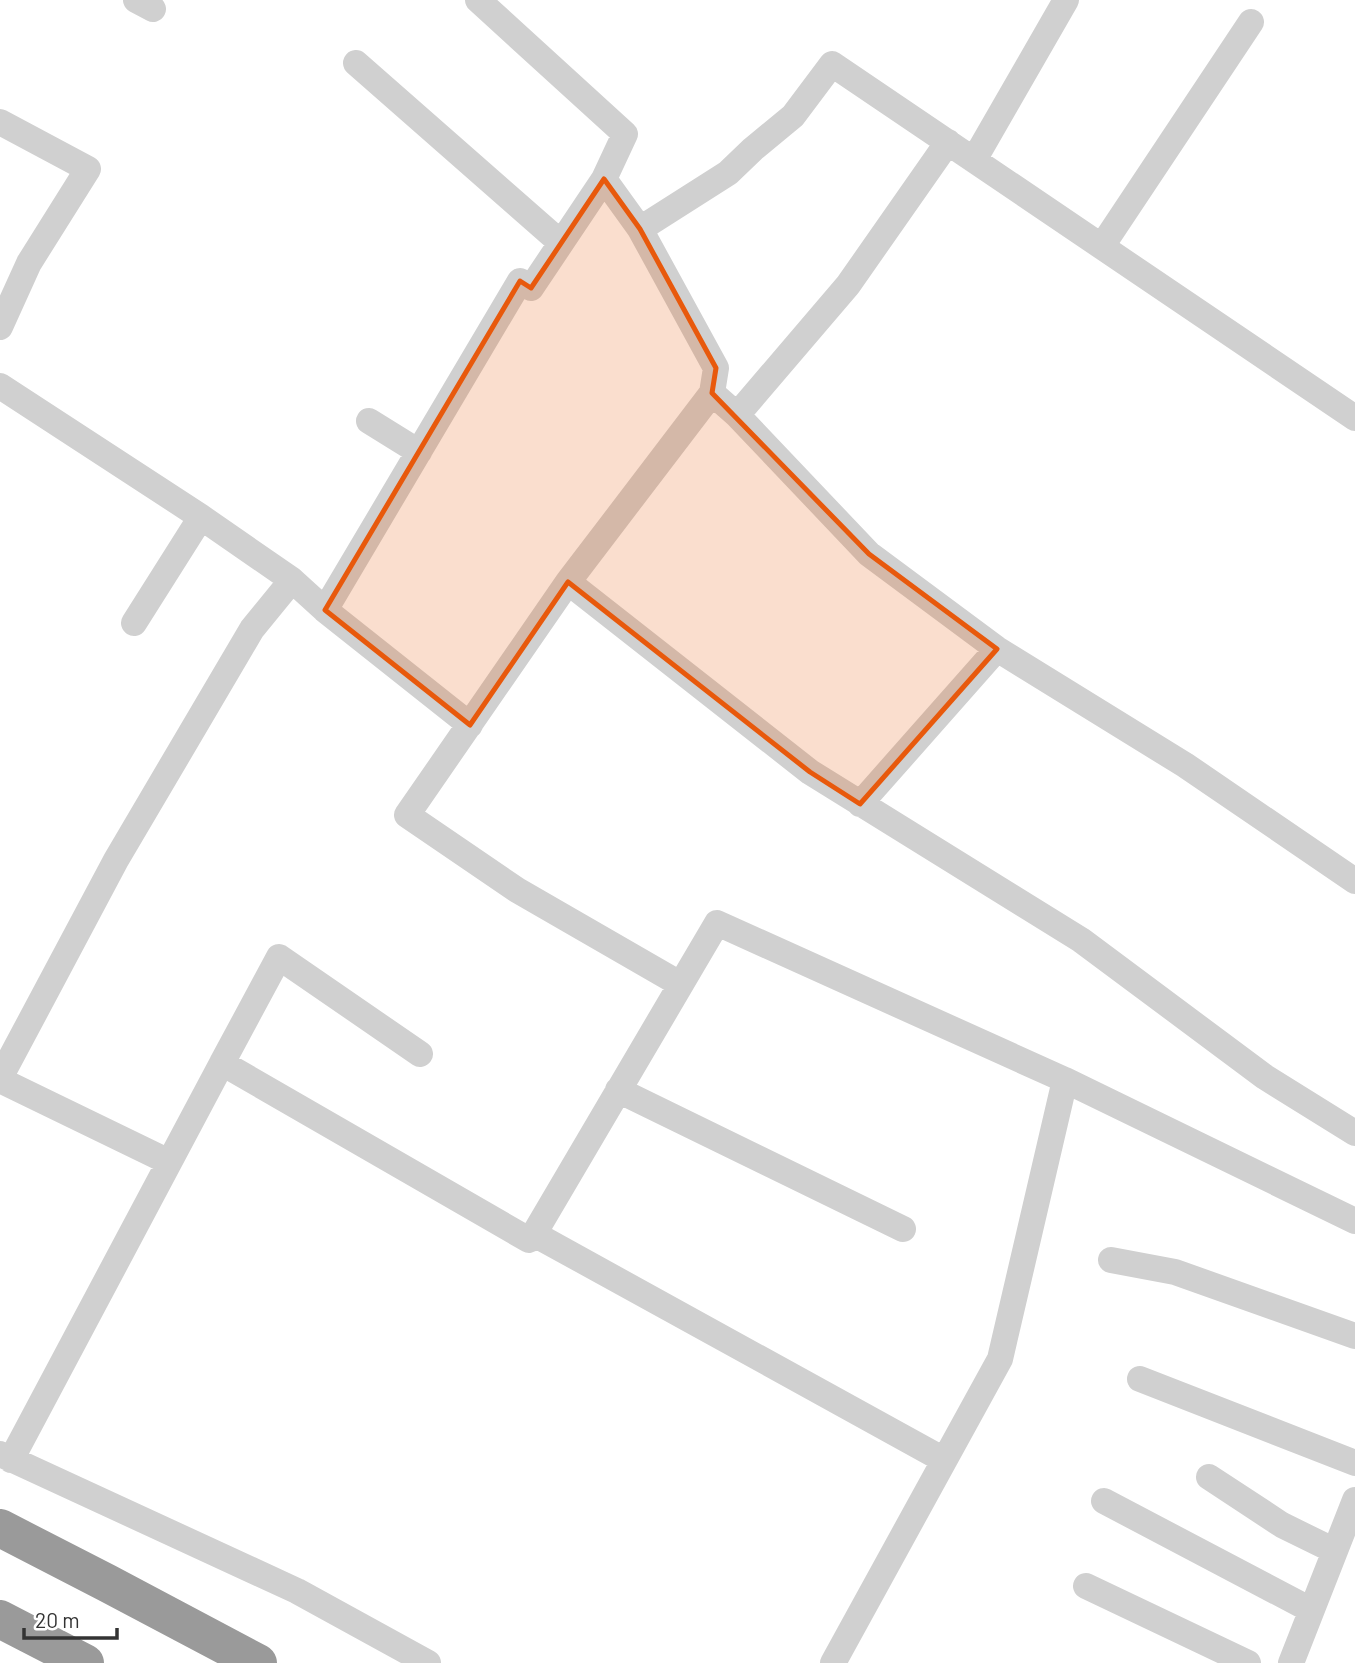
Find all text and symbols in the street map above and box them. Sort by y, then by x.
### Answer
scale bar [24,1596,117,1640]
text: 20 m [35,1607,80,1632]

